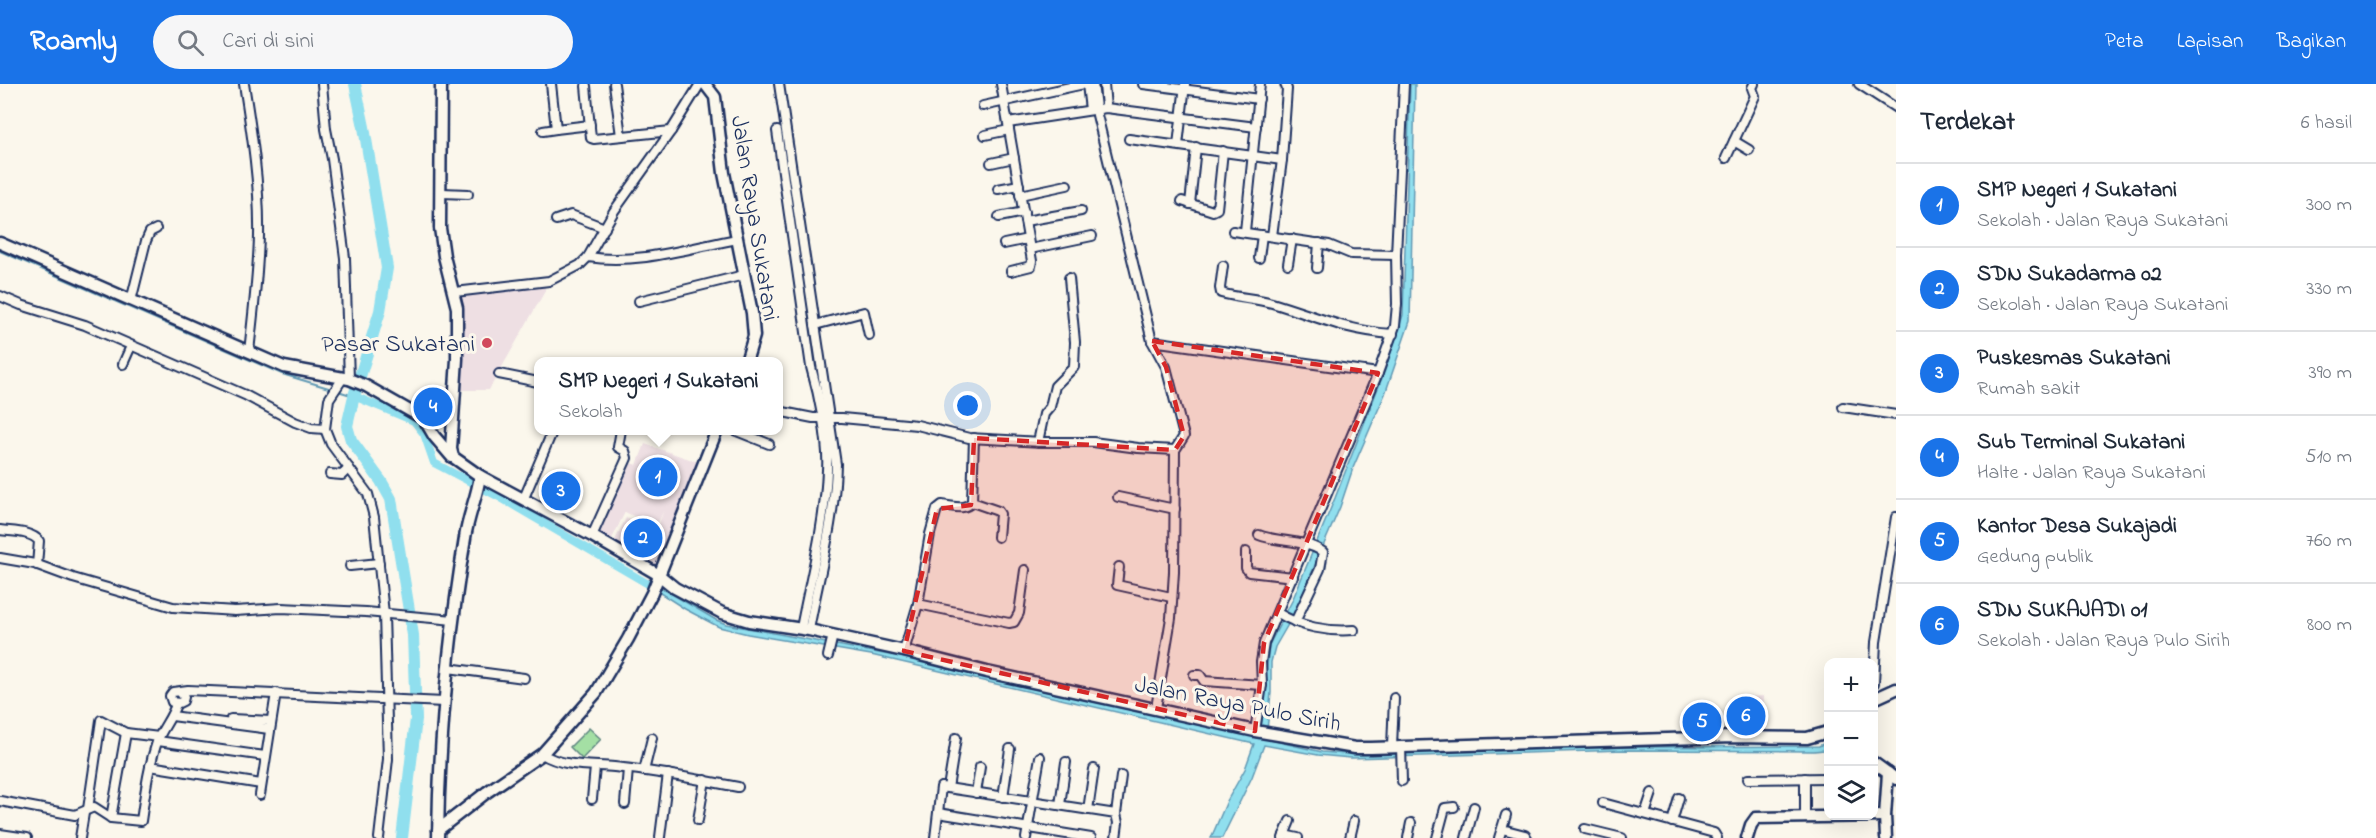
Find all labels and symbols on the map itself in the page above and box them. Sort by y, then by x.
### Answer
street label: Jalan Raya Sukatani [719,113,787,324]
place label: Pasar Sukatani [321,328,475,363]
marker: Pasar Sukatani [480,336,494,350]
pin: 4 [414,384,452,430]
your location [953,391,982,420]
pin: 1 [638,454,678,500]
pin: 3 [542,468,580,514]
pin: 2 [624,516,662,560]
street label: Jalan Raya Pulo Sirih [1131,668,1344,744]
pin: 6 [1726,694,1766,738]
pin: 5 [1682,700,1722,744]

